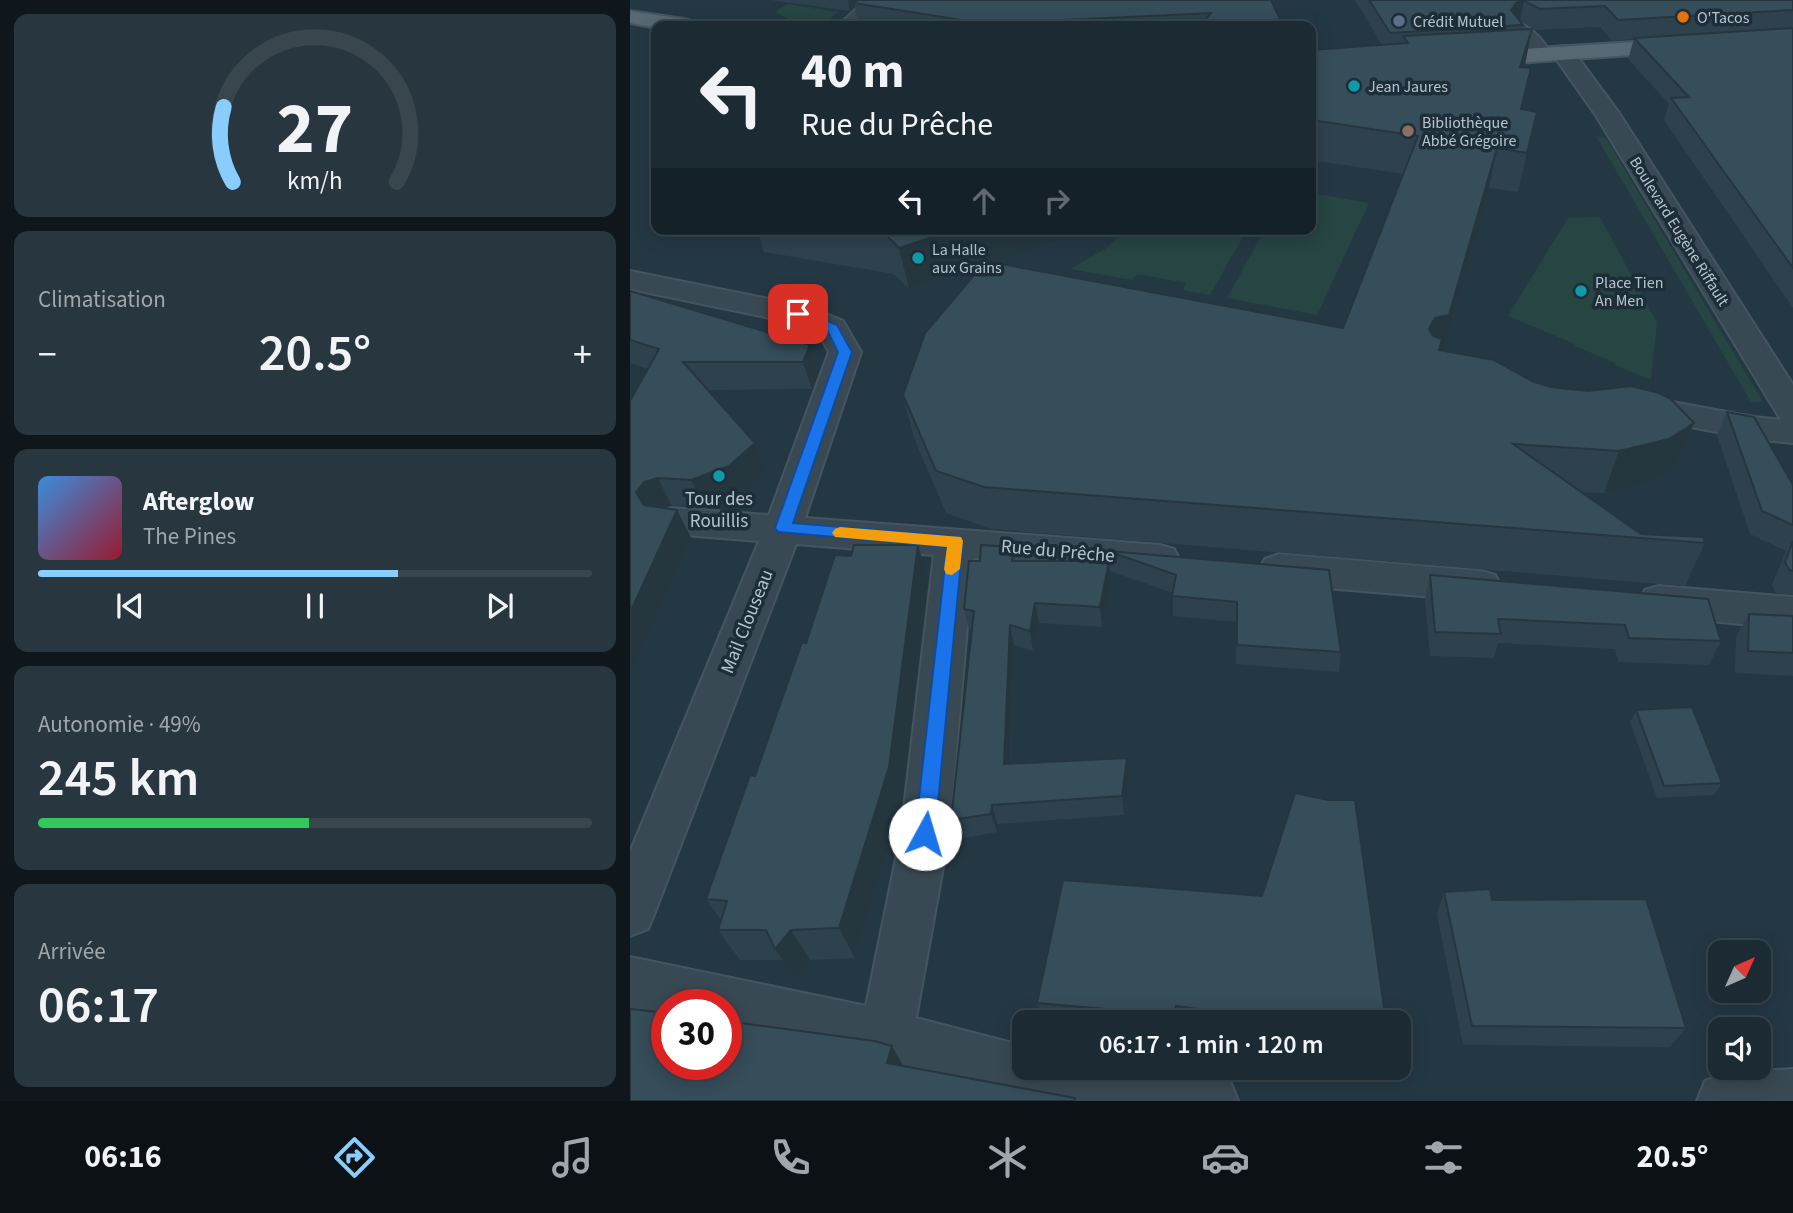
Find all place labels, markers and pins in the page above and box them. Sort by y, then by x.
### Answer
place label: O'Tacos [1697,7,1750,29]
marker: O'Tacos [1675,9,1691,25]
place label: Crédit Mutuel [1413,11,1503,33]
marker: Crédit Mutuel [1391,13,1407,29]
place label: Jean Jaures [1368,76,1448,98]
marker: Jean Jaures [1346,78,1362,94]
place label: Bibliothèque Abbé Grégoire [1422,112,1516,152]
marker: Bibliothèque Abbé Grégoire [1400,123,1416,139]
place label: La Halle aux Grains [932,239,1002,279]
marker: La Halle aux Grains [910,250,926,266]
place label: Place Tien An Men [1595,272,1664,312]
marker: Place Tien An Men [1573,283,1589,299]
pin [768,284,828,344]
marker: Tour des Rouillis [711,468,727,484]
place label: Tour des Rouillis [685,486,753,535]

